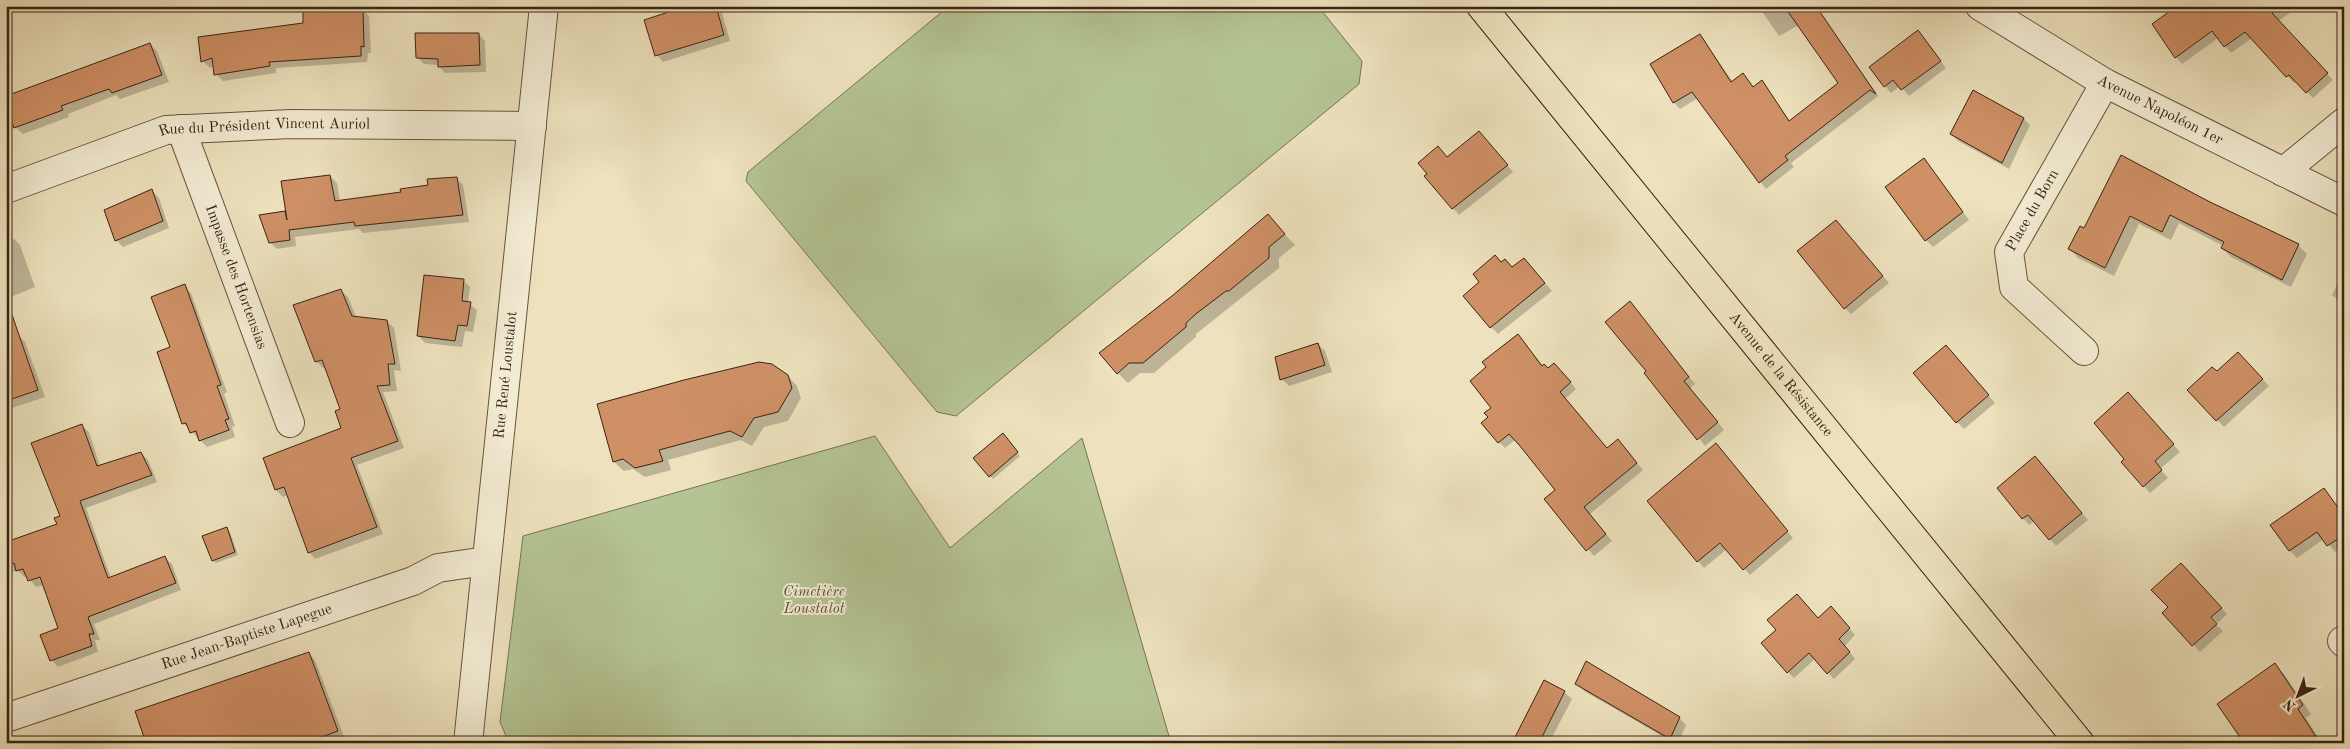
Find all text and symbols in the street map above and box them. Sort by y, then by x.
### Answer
street label: Avenue Napoléon 1er [2094,72,2225,148]
street label: Rue du Président Vincent Auriol [157,116,370,140]
street label: Place du Born [2003,167,2062,254]
street label: Impasse des Hortensias [202,203,270,351]
street label: Rue René Loustalot [492,310,520,440]
street label: Avenue de la Résistance [1726,310,1836,440]
park label: Cimetière Loustalot [783,585,845,617]
street label: Rue Jean-Baptiste Lapegue [160,601,334,673]
north arrow [2272,672,2322,722]
text: N [2281,696,2299,714]

